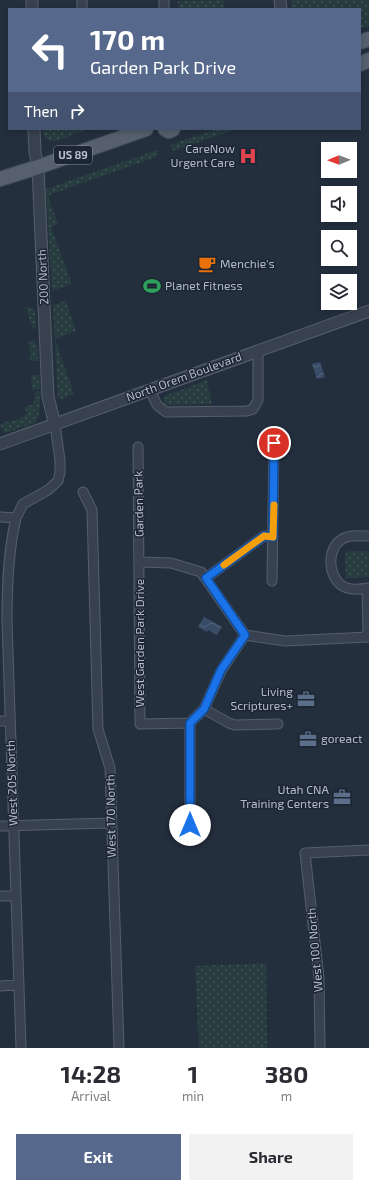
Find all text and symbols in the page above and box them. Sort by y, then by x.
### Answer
text: 170 m [90,22,165,56]
icon: left [24,24,76,76]
text: Garden Park Drive [90,56,236,78]
icon: right [66,100,88,122]
text: Then [24,102,58,120]
place label: CareNow Urgent Care [170,141,235,169]
north arrow [321,142,357,178]
map controls [321,142,357,310]
road number: US 89 [54,146,92,164]
hospital icon: CareNow Urgent Care [238,146,258,166]
button: sound [321,186,357,222]
button: search [321,230,357,266]
street label: 200 North [34,249,50,305]
cafe icon: Menchie's [197,254,217,274]
place label: Menchie's [220,256,275,270]
button: layers [321,274,357,310]
sports icon: Planet Fitness [142,276,162,296]
place label: Planet Fitness [165,278,243,292]
street label: North Orem Boulevard [124,349,243,404]
pin [257,426,291,460]
icon: arrive [263,432,285,454]
street label: Garden Park [130,471,146,537]
street label: West Garden Park Drive [132,579,146,707]
place label: Living Scriptures+ [230,684,293,712]
office icon: Living Scriptures+ [296,689,316,709]
office icon: goreact [298,729,318,749]
place label: goreact [321,731,363,745]
street label: West 205 North [3,740,19,826]
street label: West 170 North [102,774,118,858]
place label: Utah CNA Training Centers [240,782,330,810]
office icon: Utah CNA Training Centers [332,787,352,807]
position arrow [169,804,211,846]
street label: West 100 North [303,907,325,993]
text: 14:28 [61,1059,121,1088]
text: 1 [188,1059,198,1088]
text: 380 [265,1059,308,1088]
text: Arrival [71,1088,111,1104]
text: min [182,1088,204,1104]
text: m [281,1088,292,1104]
button: Exit [16,1134,181,1180]
button: Share [189,1134,353,1180]

